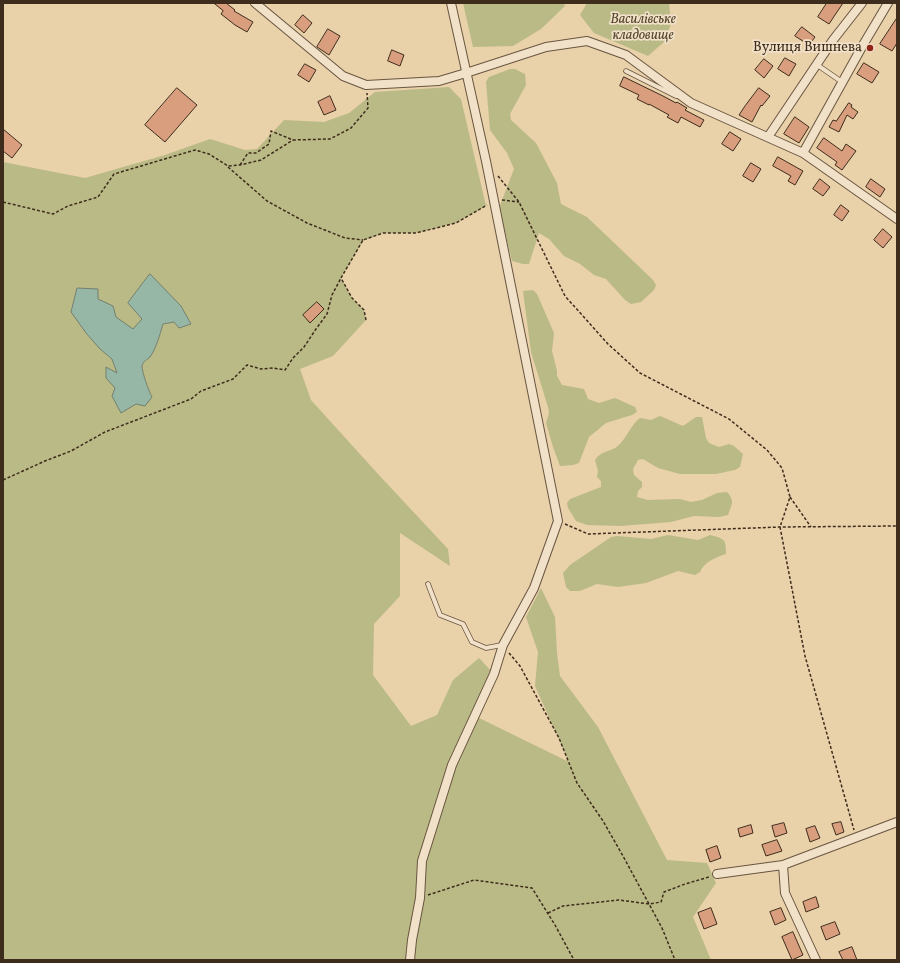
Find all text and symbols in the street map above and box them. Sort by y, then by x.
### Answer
park label: Василівське кладовище [610,12,676,44]
place label: Вулиця Вишнева [753,40,862,56]
marker: Вулиця Вишнева [865,43,875,53]

